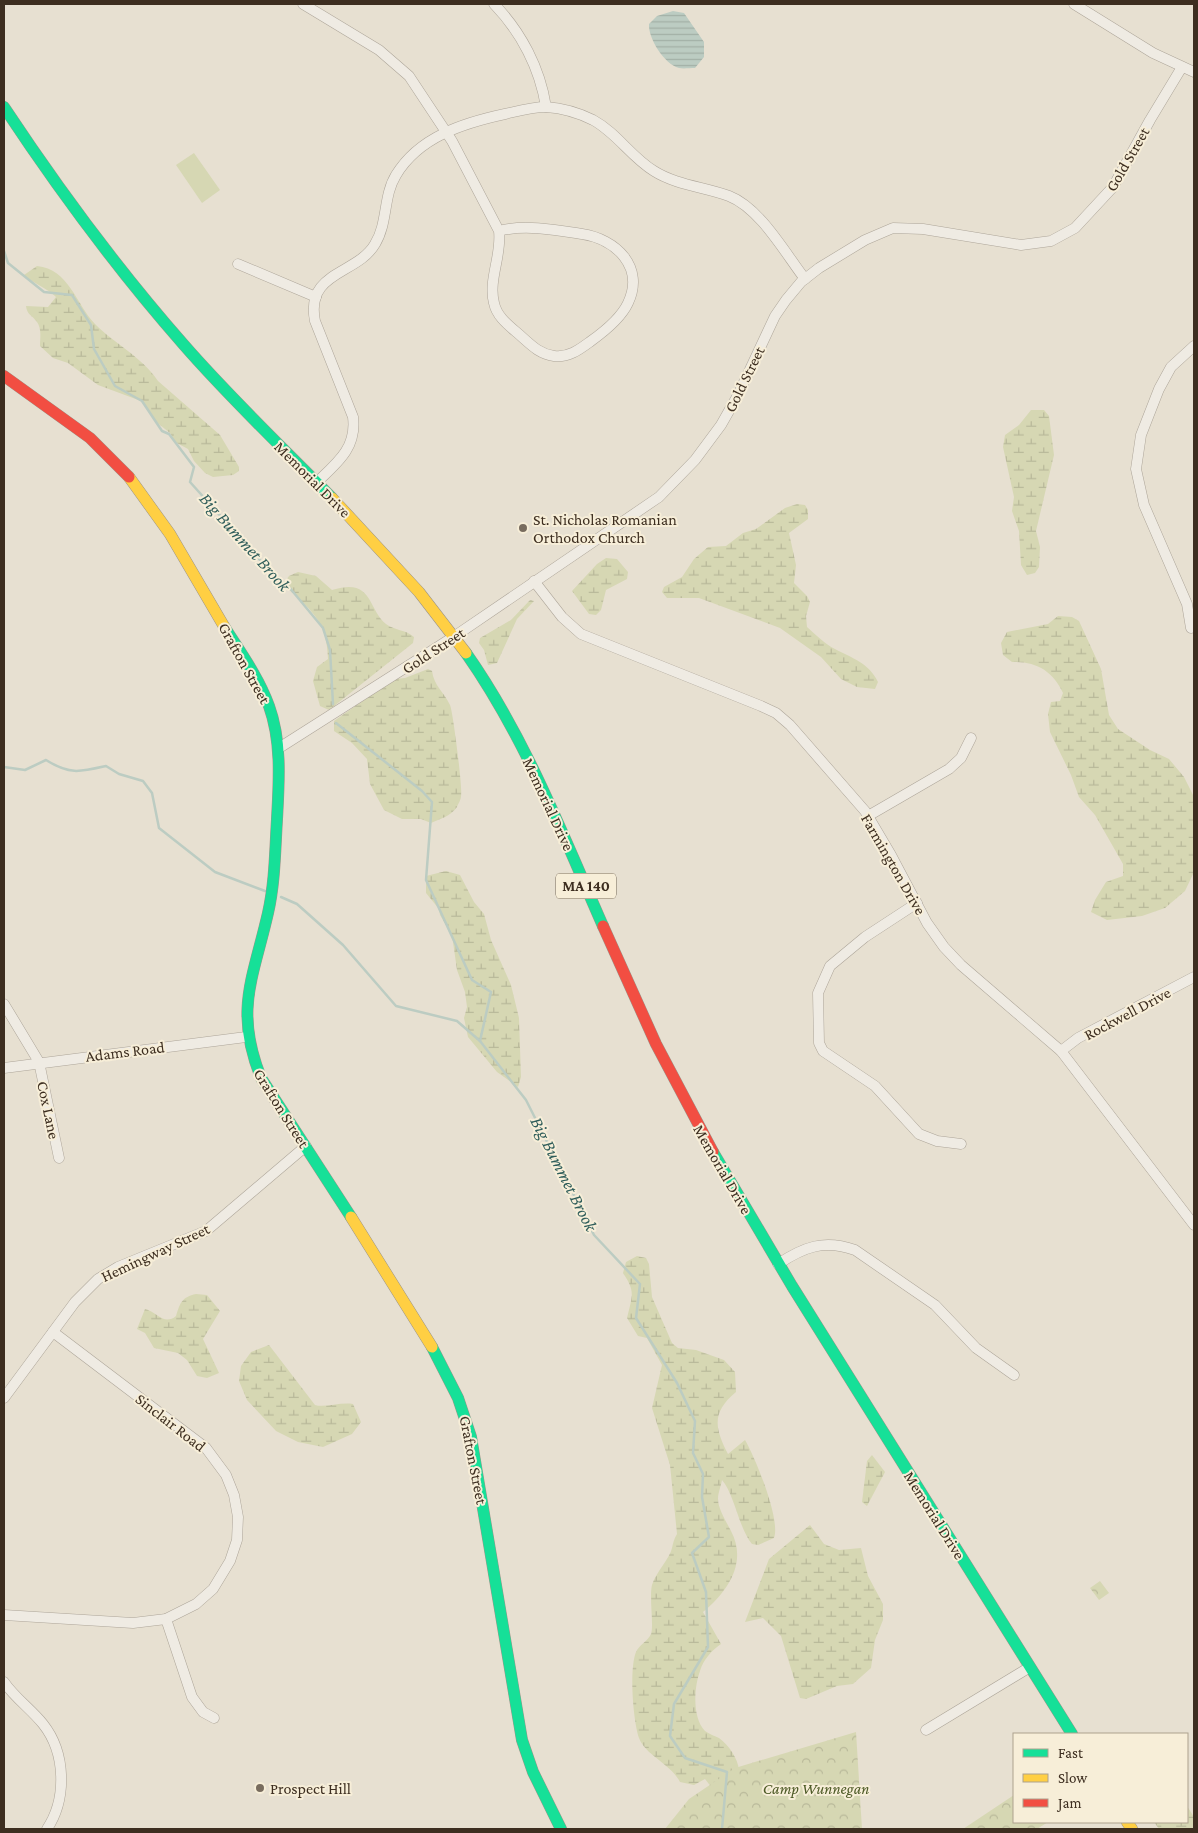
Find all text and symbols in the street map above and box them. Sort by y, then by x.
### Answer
street label: Gold Street [1102,124,1153,194]
street label: Gold Street [721,343,768,415]
street label: Memorial Drive [271,438,354,521]
water label: Big Bummet Brook [195,489,295,596]
place label: St. Nicholas Romanian Orthodox Church [533,511,677,546]
marker: St. Nicholas Romanian Orthodox Church [517,522,529,534]
street label: Grafton Street [215,620,274,707]
street label: Gold Street [399,624,468,677]
street label: Memorial Drive [520,755,577,853]
street label: Farmington Drive [857,811,929,918]
road number: MA 140 [556,874,616,898]
street label: Rockwell Drive [1081,984,1173,1043]
street label: Adams Road [85,1038,166,1065]
street label: Grafton Street [251,1066,313,1151]
street label: Cox Lane [34,1080,63,1141]
water label: Big Bummet Brook [527,1113,602,1236]
street label: Memorial Drive [690,1122,755,1217]
street label: Hemingway Street [98,1220,213,1286]
street label: Sinclair Road [132,1390,209,1455]
street label: Grafton Street [457,1414,491,1507]
street label: Memorial Drive [901,1468,968,1562]
legend [1013,1733,1188,1823]
text: Fast [1058,1745,1084,1761]
text: Slow [1058,1770,1088,1786]
place label: Prospect Hill [270,1780,351,1798]
park label: Camp Wunnegan [763,1780,869,1798]
marker: Prospect Hill [254,1782,266,1794]
text: Jam [1056,1795,1081,1812]

